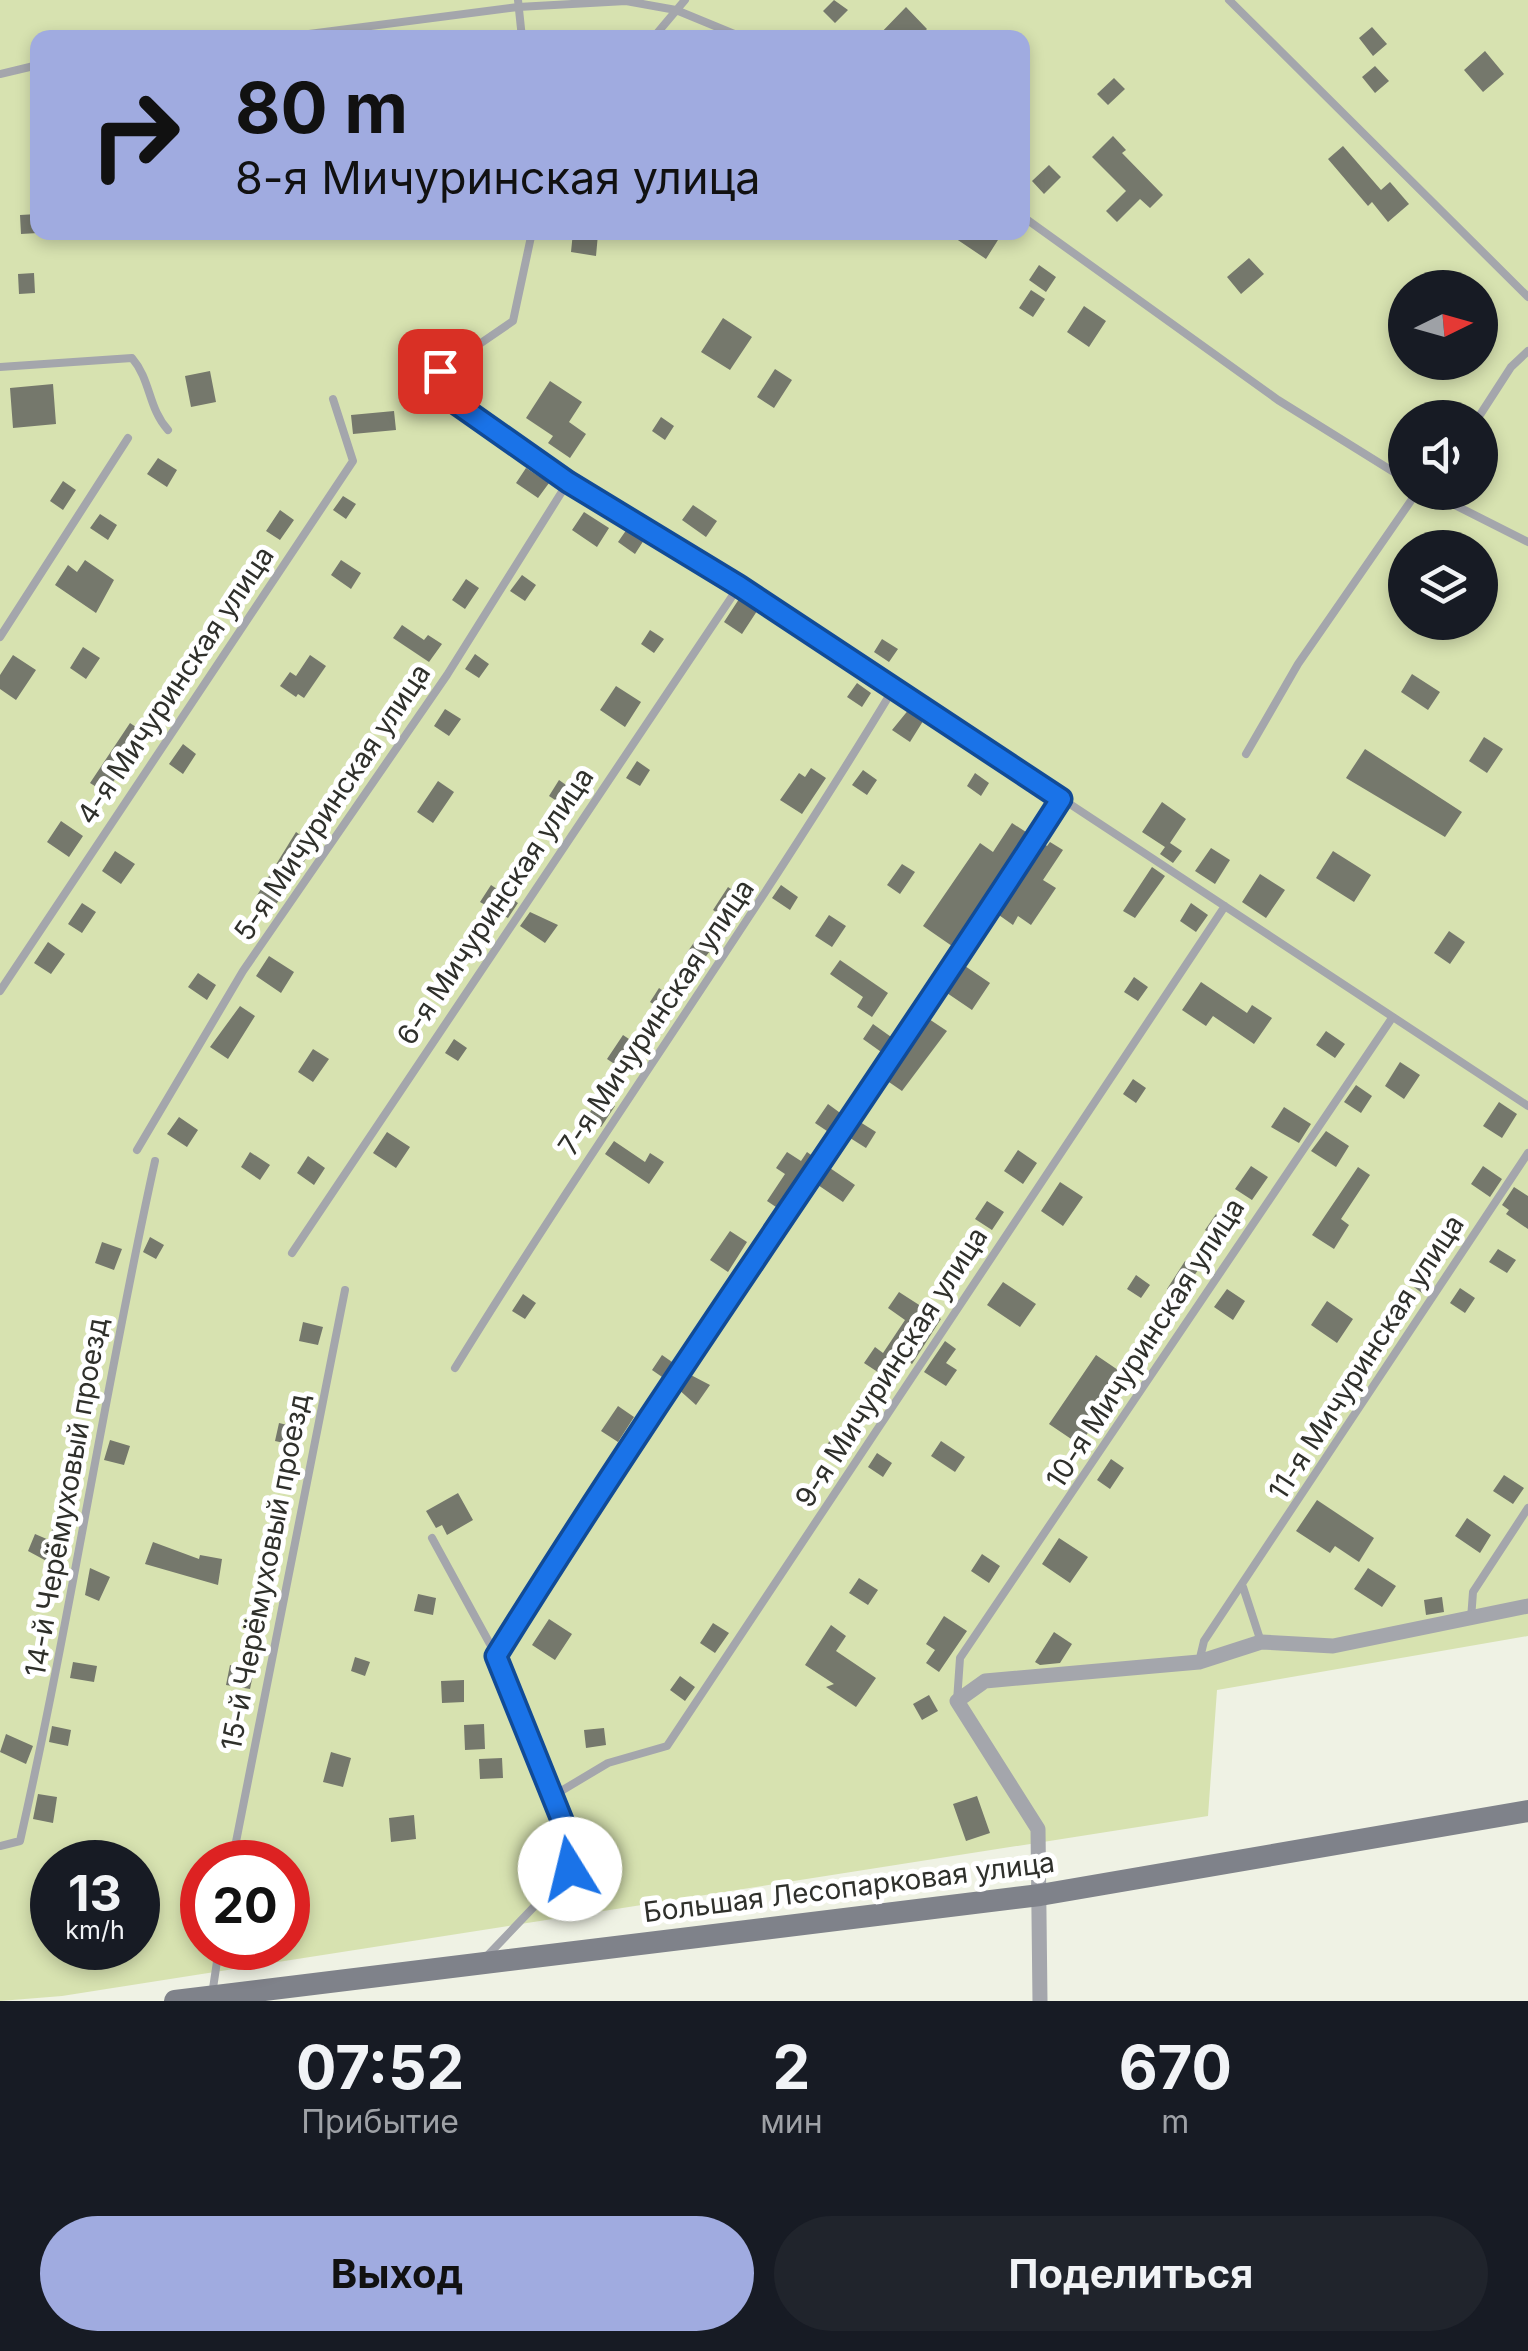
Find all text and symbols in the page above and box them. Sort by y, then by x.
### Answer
text: 80 m [235,65,408,150]
icon: right [70,70,200,200]
text: 8-я Мичуринская улица [235,150,761,205]
north arrow [1388,270,1498,380]
map controls [1388,270,1498,640]
pin [398,329,483,414]
icon: arrive [413,344,468,399]
button: sound [1388,400,1498,510]
button: layers [1388,530,1498,640]
street label: 4-я Мичуринская улица [69,540,281,830]
street label: 5-я Мичуринская улица [227,657,437,947]
street label: 6-я Мичуринская улица [389,761,601,1051]
street label: 7-я Мичуринская улица [551,873,761,1161]
street label: 10-я Мичуринская улица [1038,1192,1252,1494]
street label: 11-я Мичуринская улица [1261,1208,1471,1506]
street label: 9-я Мичуринская улица [788,1221,994,1513]
street label: 14-й Черёмуховый проезд [18,1315,114,1679]
street label: 15-й Черёмуховый проезд [214,1391,316,1753]
position arrow [518,1817,622,1921]
speed limit sign: 20 [180,1840,310,1970]
street label: Большая Лесопарковая улица [641,1845,1057,1929]
text: 13 [68,1863,122,1923]
text: km/h [65,1915,125,1945]
text: 07:52 [296,2031,464,2103]
text: 2 [773,2031,810,2103]
text: 670 [1119,2031,1232,2103]
text: Прибытие [301,2102,459,2141]
text: мин [760,2102,823,2141]
text: m [1161,2102,1189,2141]
button: Выход [40,2216,754,2331]
button: Поделиться [774,2216,1488,2331]

